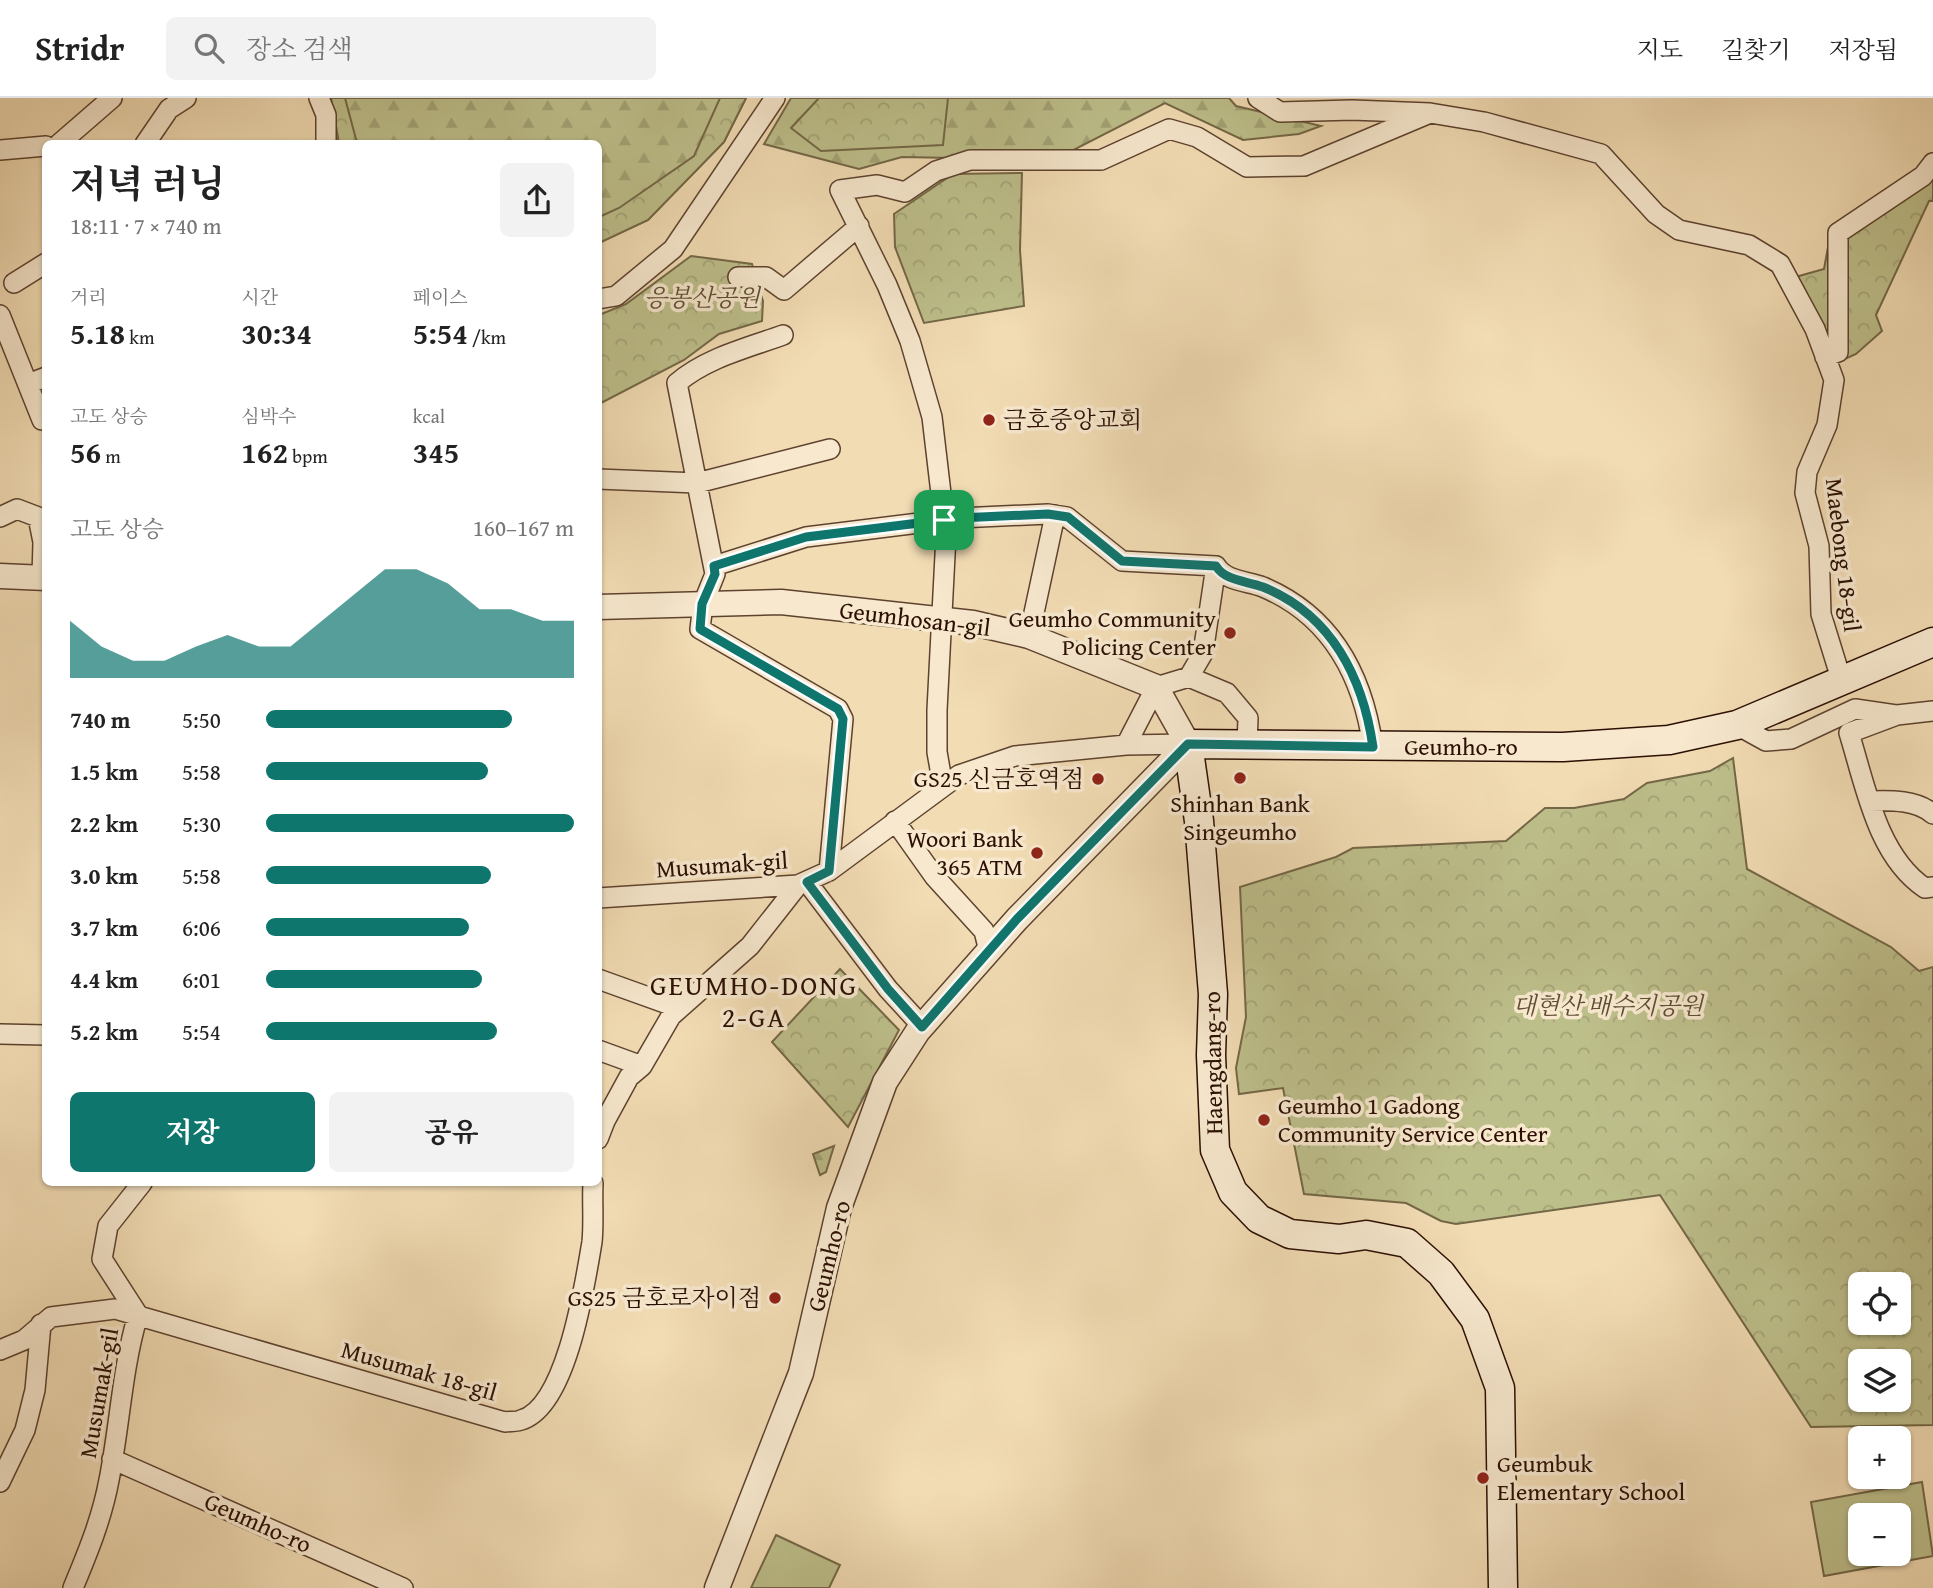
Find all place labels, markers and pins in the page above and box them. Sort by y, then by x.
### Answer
place label: 금호중앙교회 [1003,402,1142,437]
marker: 금호중앙교회 [981,412,997,428]
pin [914,490,974,550]
place label: Geumho Community Policing Center [1009,601,1216,664]
marker: Geumho Community Policing Center [1222,625,1238,641]
place label: GS25 신금호역점 [914,761,1084,796]
marker: Shinhan Bank Singeumho [1232,770,1248,786]
marker: GS25 신금호역점 [1090,771,1106,787]
place label: Shinhan Bank Singeumho [1170,786,1311,849]
place label: Woori Bank 365 ATM [907,821,1024,884]
marker: Woori Bank 365 ATM [1029,845,1045,861]
place label: Geumho 1 Gadong Community Service Center [1278,1088,1548,1151]
marker: Geumho 1 Gadong Community Service Center [1256,1112,1272,1128]
place label: GS25 금호로자이점 [568,1280,761,1315]
marker: GS25 금호로자이점 [767,1290,783,1306]
place label: Geumbuk Elementary School [1497,1446,1685,1509]
marker: Geumbuk Elementary School [1475,1470,1491,1486]

